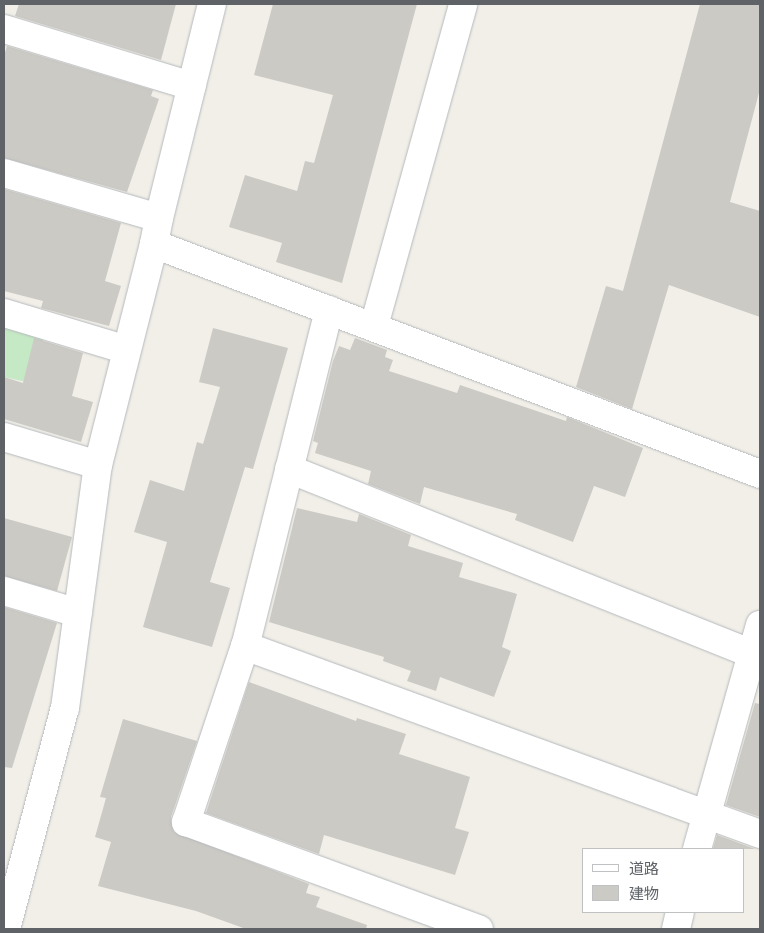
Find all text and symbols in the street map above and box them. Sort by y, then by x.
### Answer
legend [582,848,744,913]
text: 道路 [629,860,659,877]
text: 建物 [629,885,659,902]

